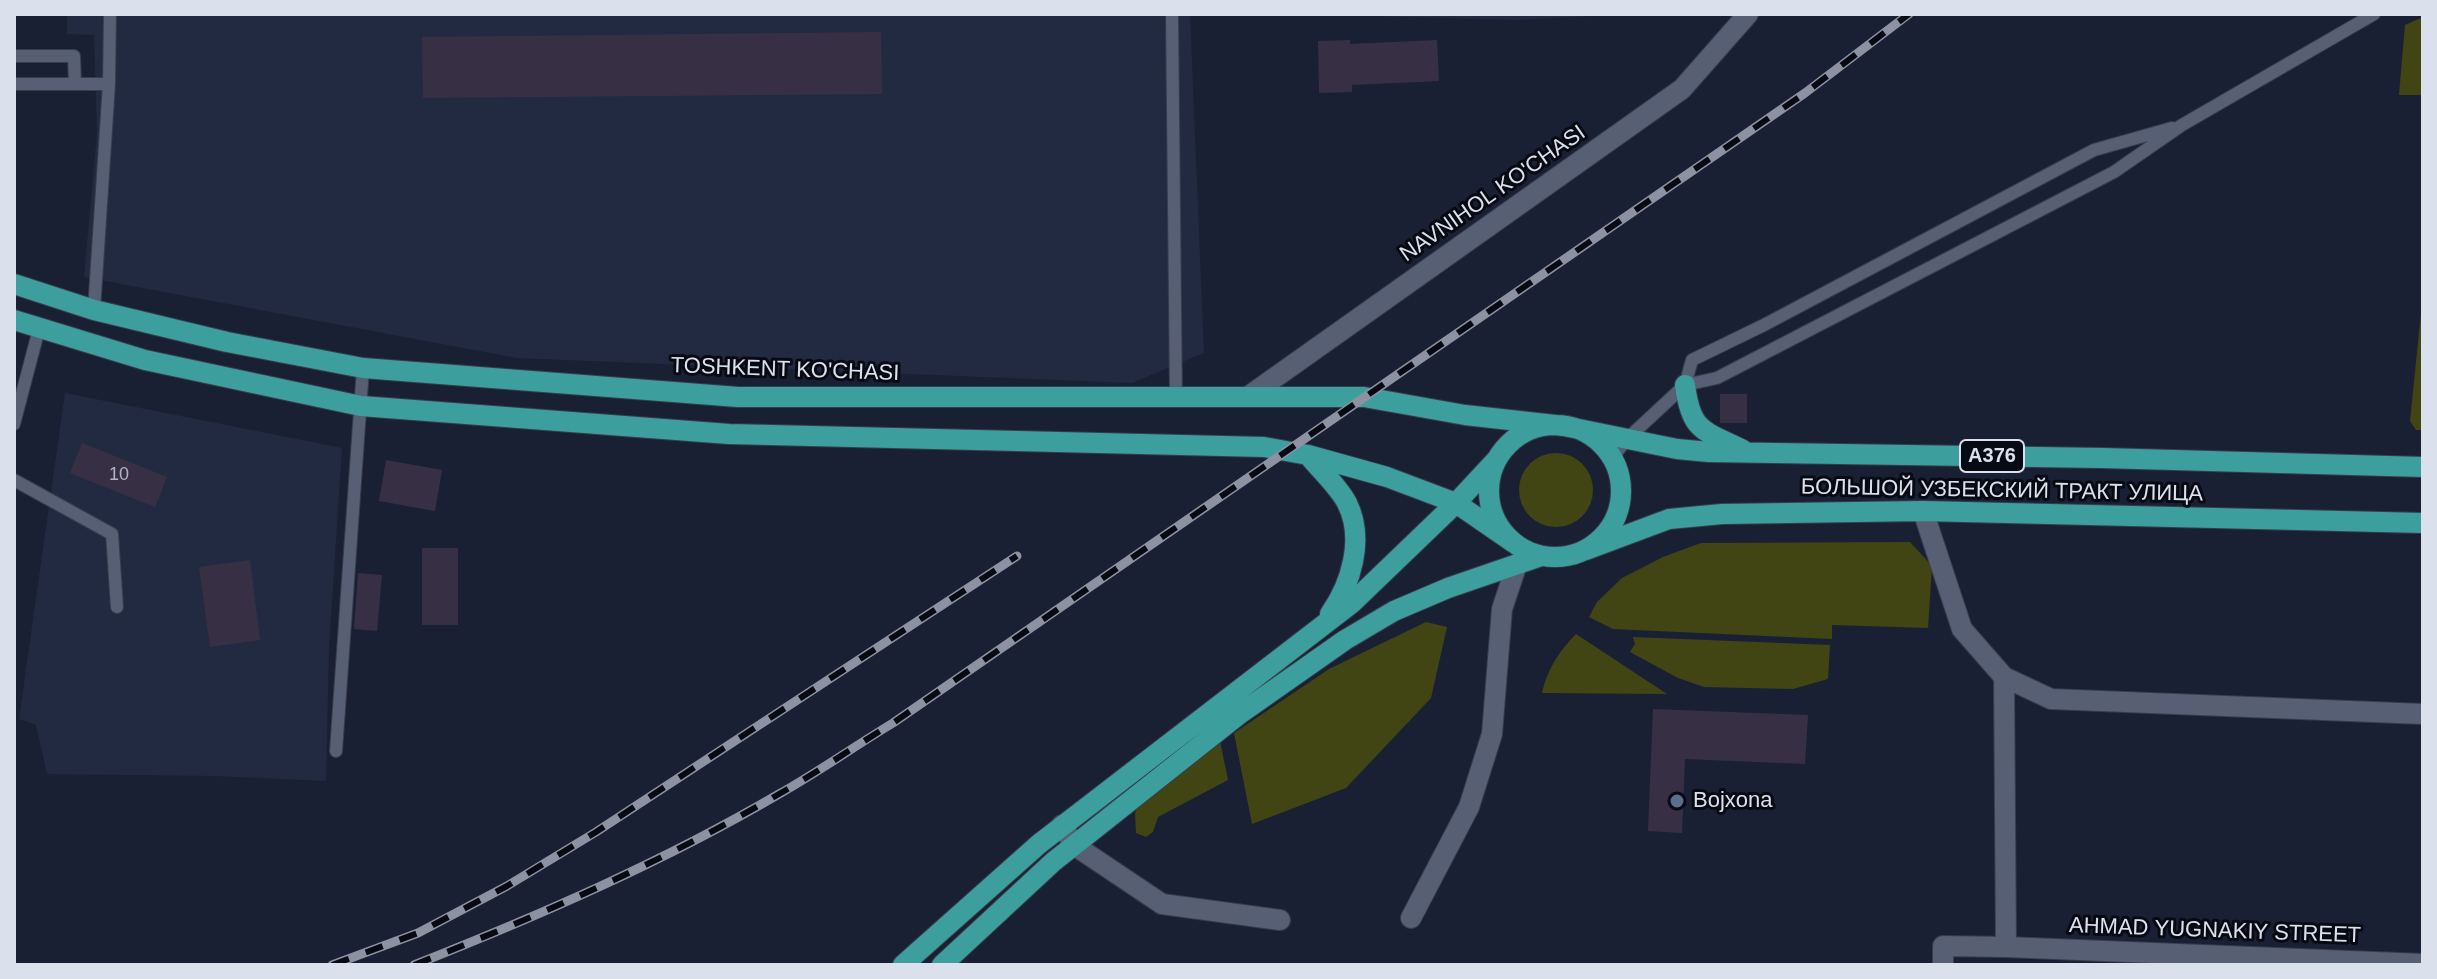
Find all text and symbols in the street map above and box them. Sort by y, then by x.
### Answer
street label: NAVNIHOL KO'CHASI [1395,120,1591,268]
street label: TOSHKENT KO'CHASI [670,353,900,387]
road number: A376 [1960,440,2024,472]
house number: 10 [109,464,129,486]
street label: БОЛЬШОЙ УЗБЕКСКИЙ ТРАКТ УЛИЦА [1801,474,2203,508]
place label: Bojxona [1693,788,1773,814]
marker: Bojxona [1668,792,1686,810]
street label: AHMAD YUGNAKIY STREET [2069,913,2361,949]

